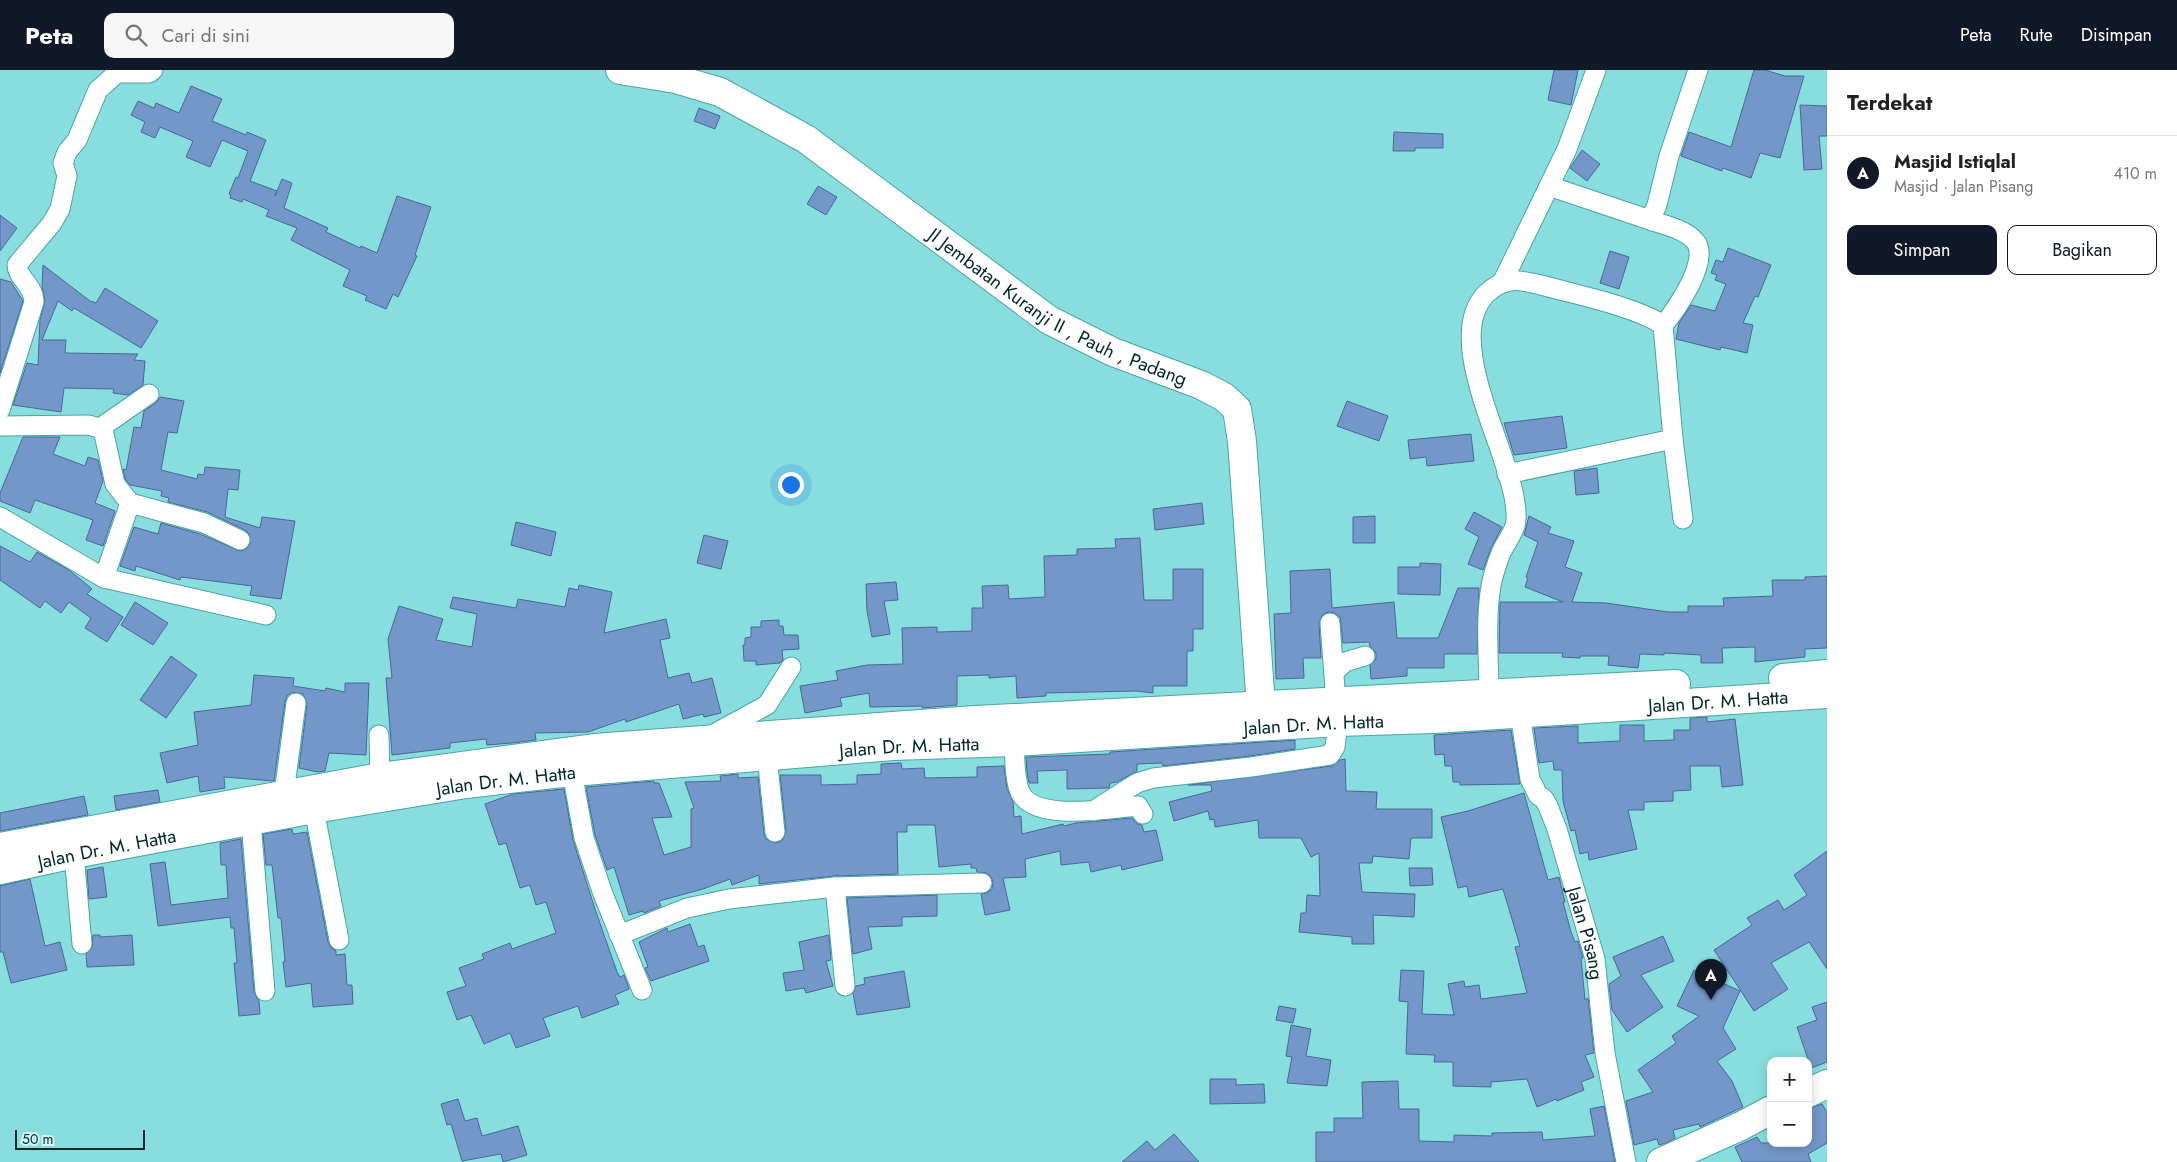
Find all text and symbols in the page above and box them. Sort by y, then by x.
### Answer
search box [104,13,454,58]
text: Peta [25,18,74,53]
icon: search [122,21,150,49]
text: Cari di sini [162,22,250,49]
text: Peta [1960,22,1992,48]
text: Rute [2020,22,2053,48]
text: Disimpan [2081,22,2152,48]
text: Terdekat [1847,88,1932,118]
text: Masjid Istiqlal [1894,148,2016,175]
text: A [1857,162,1869,185]
text: 410 m [2114,162,2157,185]
text: Masjid · Jalan Pisang [1894,175,2034,198]
street label: Jl Jembatan Kuranji II , Pauh , Padang [920,220,1191,393]
button: Simpan [1847,225,1997,275]
button: Bagikan [2007,225,2157,275]
your location [778,472,804,498]
street label: Jalan Dr. M. Hatta [1644,684,1789,720]
street label: Jalan Dr. M. Hatta [1240,708,1384,742]
street label: Jalan Dr. M. Hatta [835,730,980,765]
street label: Jalan Dr. M. Hatta [431,759,577,803]
street label: Jalan Dr. M. Hatta [32,822,178,876]
street label: Jalan Pisang [1560,880,1610,981]
pin: A [1695,959,1727,1000]
map controls [1767,1057,1812,1147]
button: + [1767,1057,1812,1102]
button: − [1767,1102,1812,1147]
scale bar [15,1127,145,1150]
text: 50 m [22,1129,53,1149]

